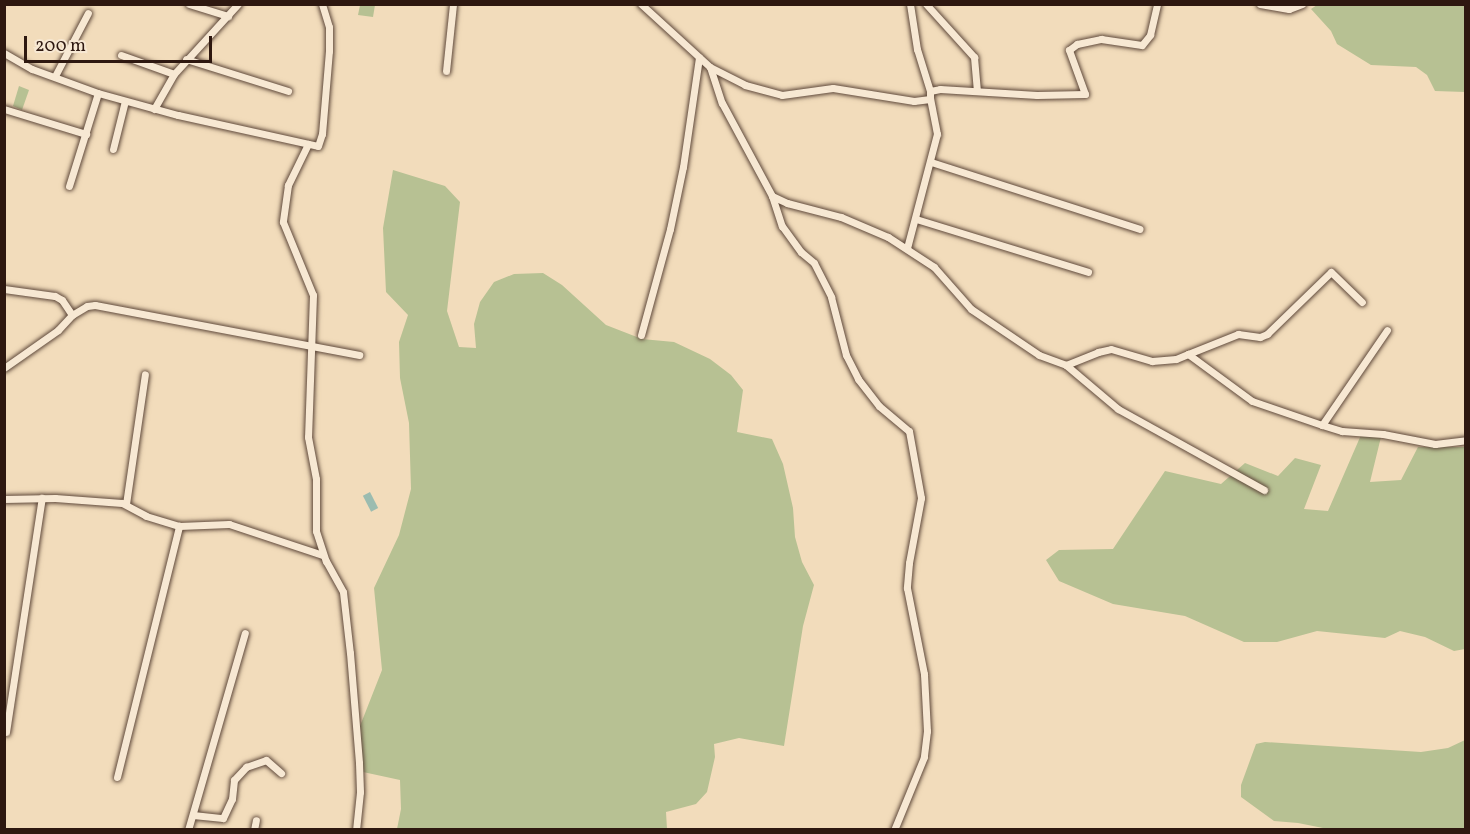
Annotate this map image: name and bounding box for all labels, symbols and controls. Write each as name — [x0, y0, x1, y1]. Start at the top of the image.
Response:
scale bar — [27, 24, 214, 62]
text: 200 m — [35, 34, 86, 59]

